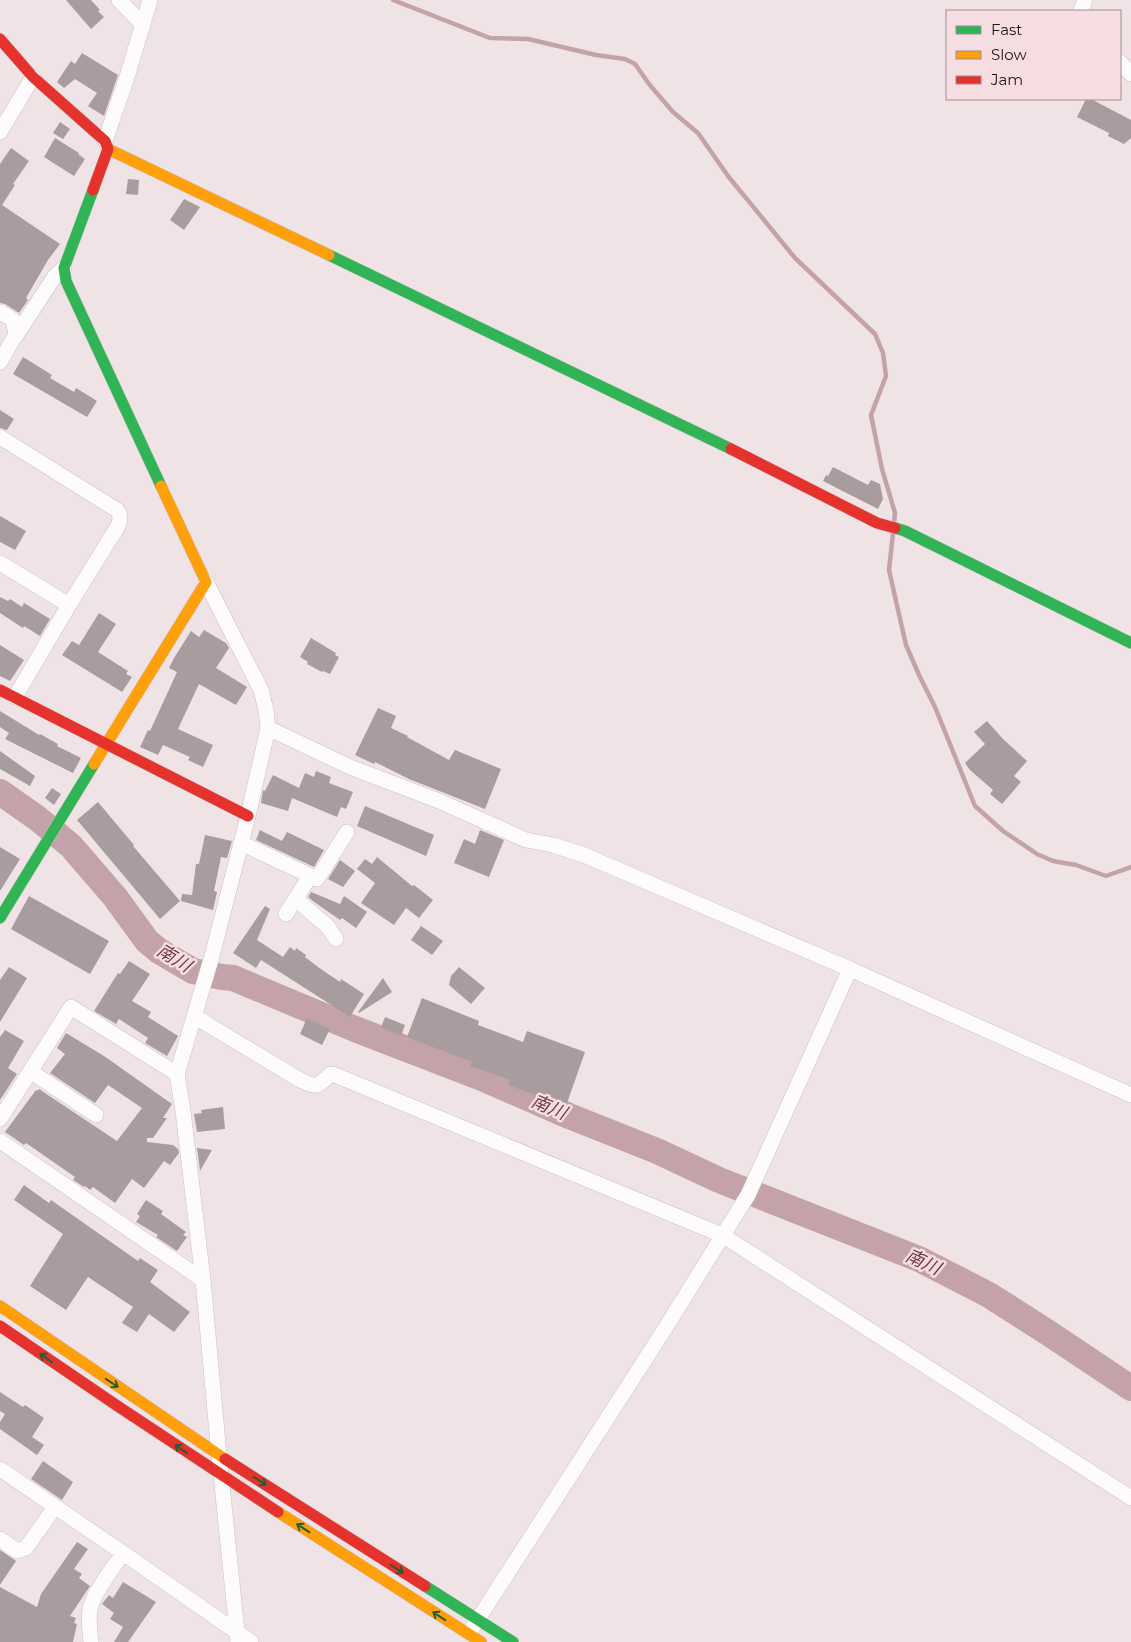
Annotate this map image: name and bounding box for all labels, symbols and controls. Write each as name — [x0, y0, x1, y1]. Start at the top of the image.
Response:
legend — [946, 10, 1121, 100]
text: Fast — [991, 20, 1022, 39]
text: Slow — [991, 45, 1027, 64]
text: Jam — [990, 70, 1023, 89]
water label: 南川 — [153, 939, 197, 978]
water label: 南川 — [528, 1090, 572, 1125]
water label: 南川 — [902, 1244, 946, 1280]
one-way arrow — [40, 1353, 54, 1363]
one-way arrow — [105, 1378, 119, 1389]
one-way arrow — [174, 1444, 188, 1454]
one-way arrow — [253, 1477, 267, 1487]
one-way arrow — [296, 1523, 310, 1533]
one-way arrow — [390, 1564, 404, 1574]
one-way arrow — [433, 1610, 447, 1620]

